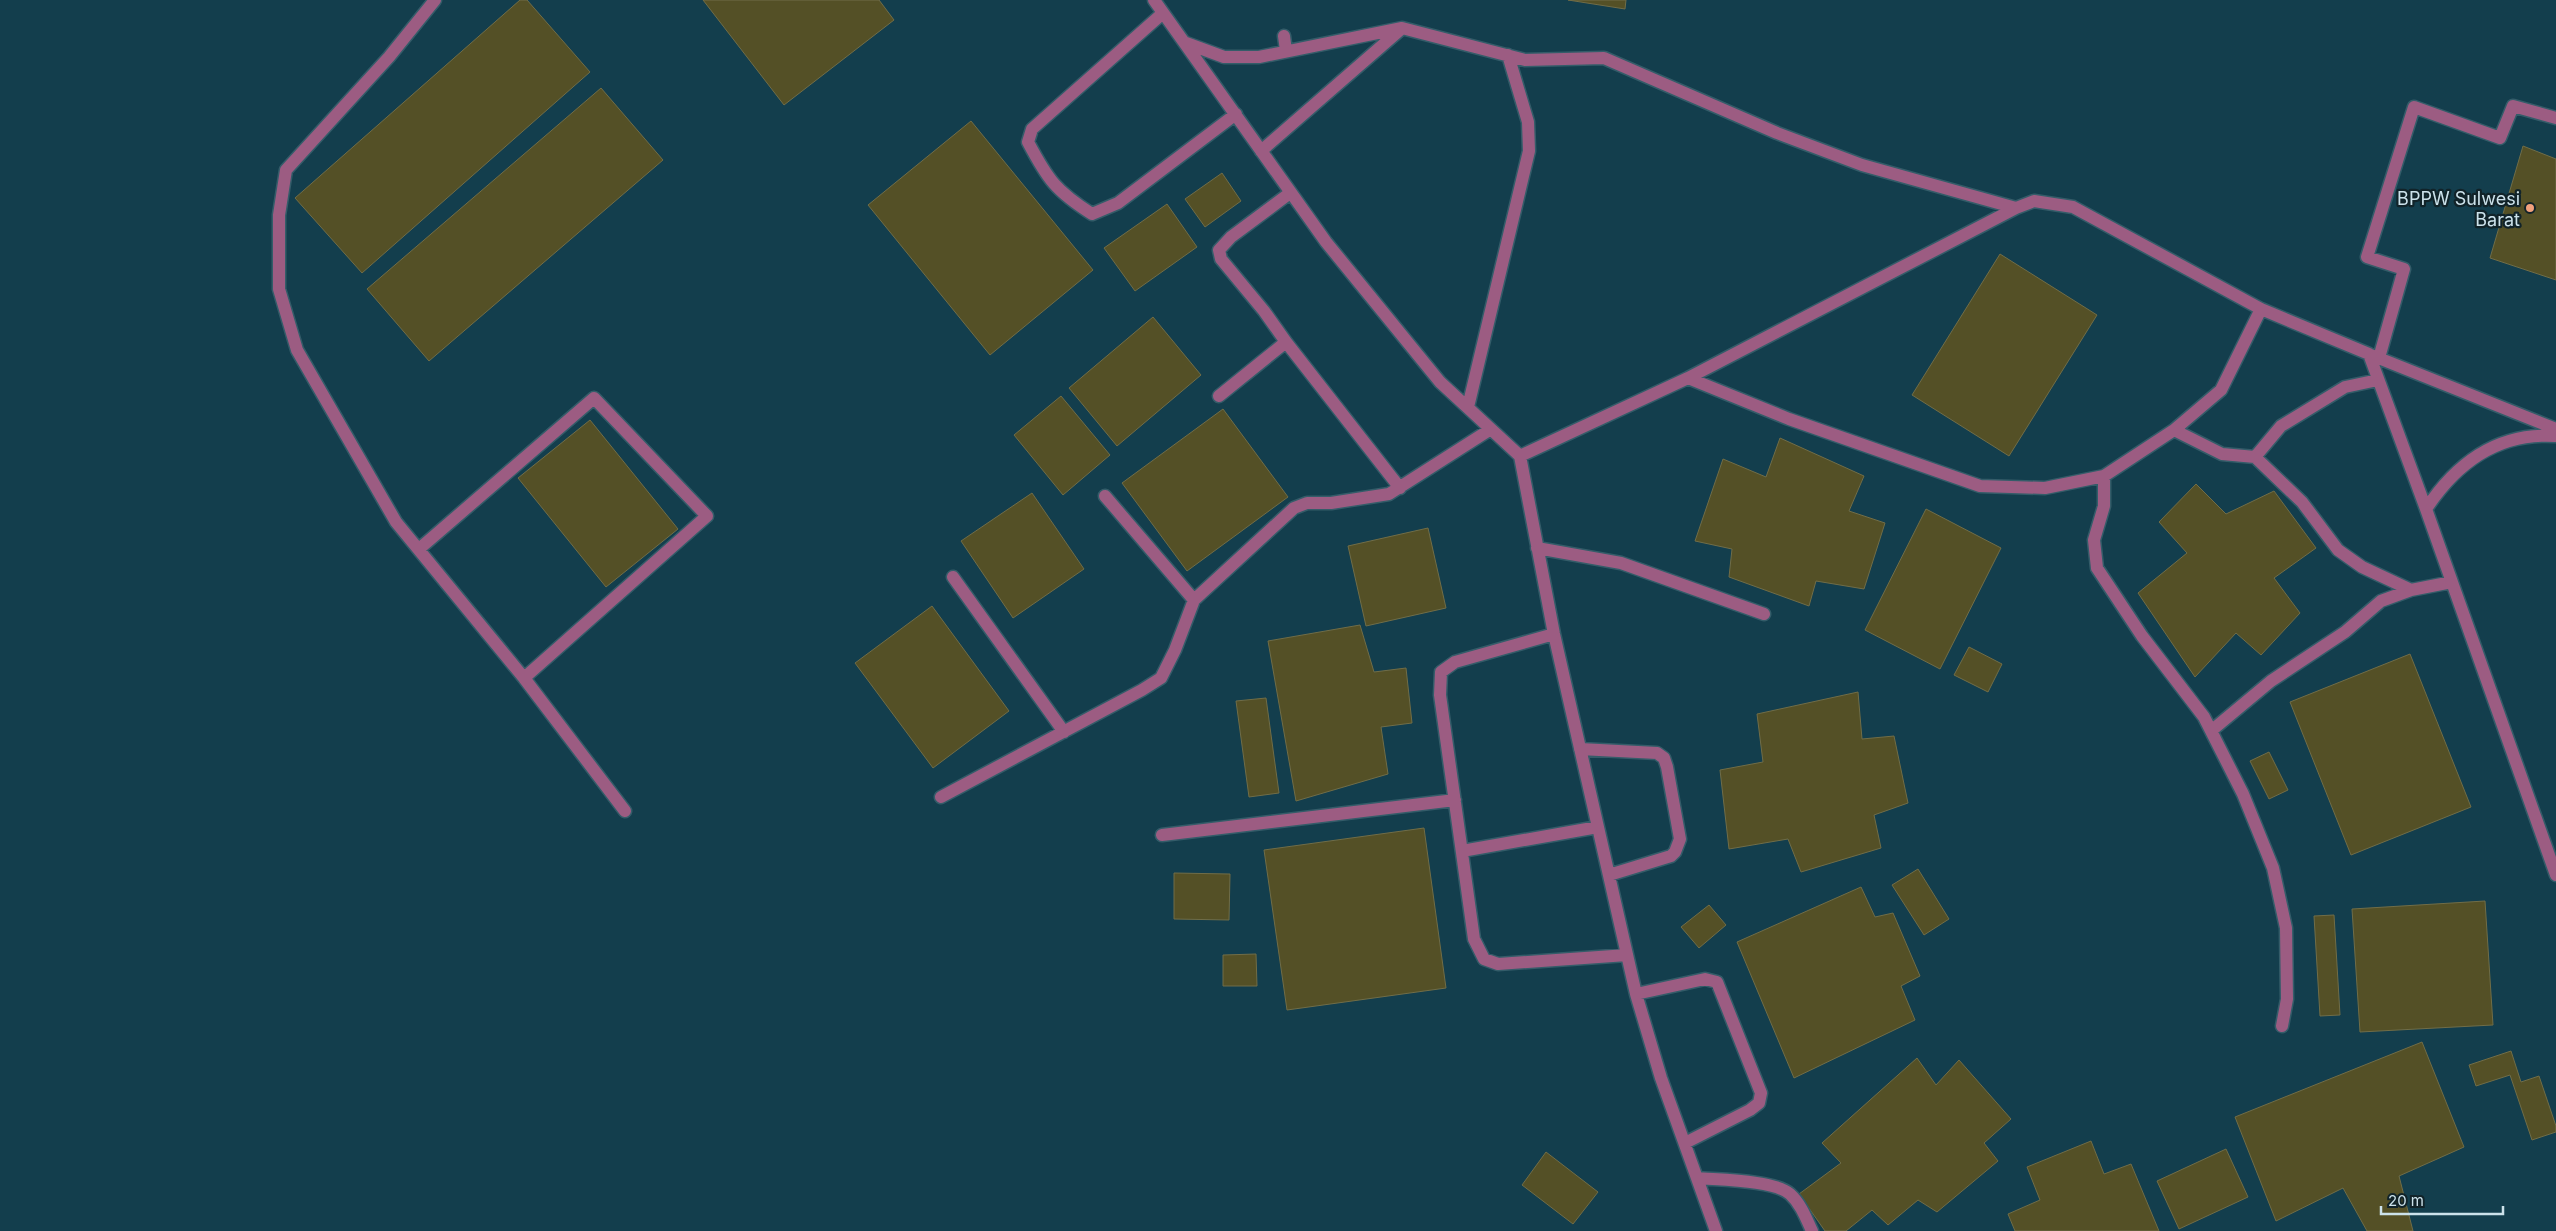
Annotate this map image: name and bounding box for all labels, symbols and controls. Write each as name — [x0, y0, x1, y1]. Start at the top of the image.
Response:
place label: BPPW Sulwesi Barat — [2397, 188, 2520, 230]
marker: BPPW Sulwesi Barat — [2524, 202, 2536, 214]
scale bar — [2381, 1184, 2504, 1216]
text: 20 m — [2388, 1191, 2424, 1210]

